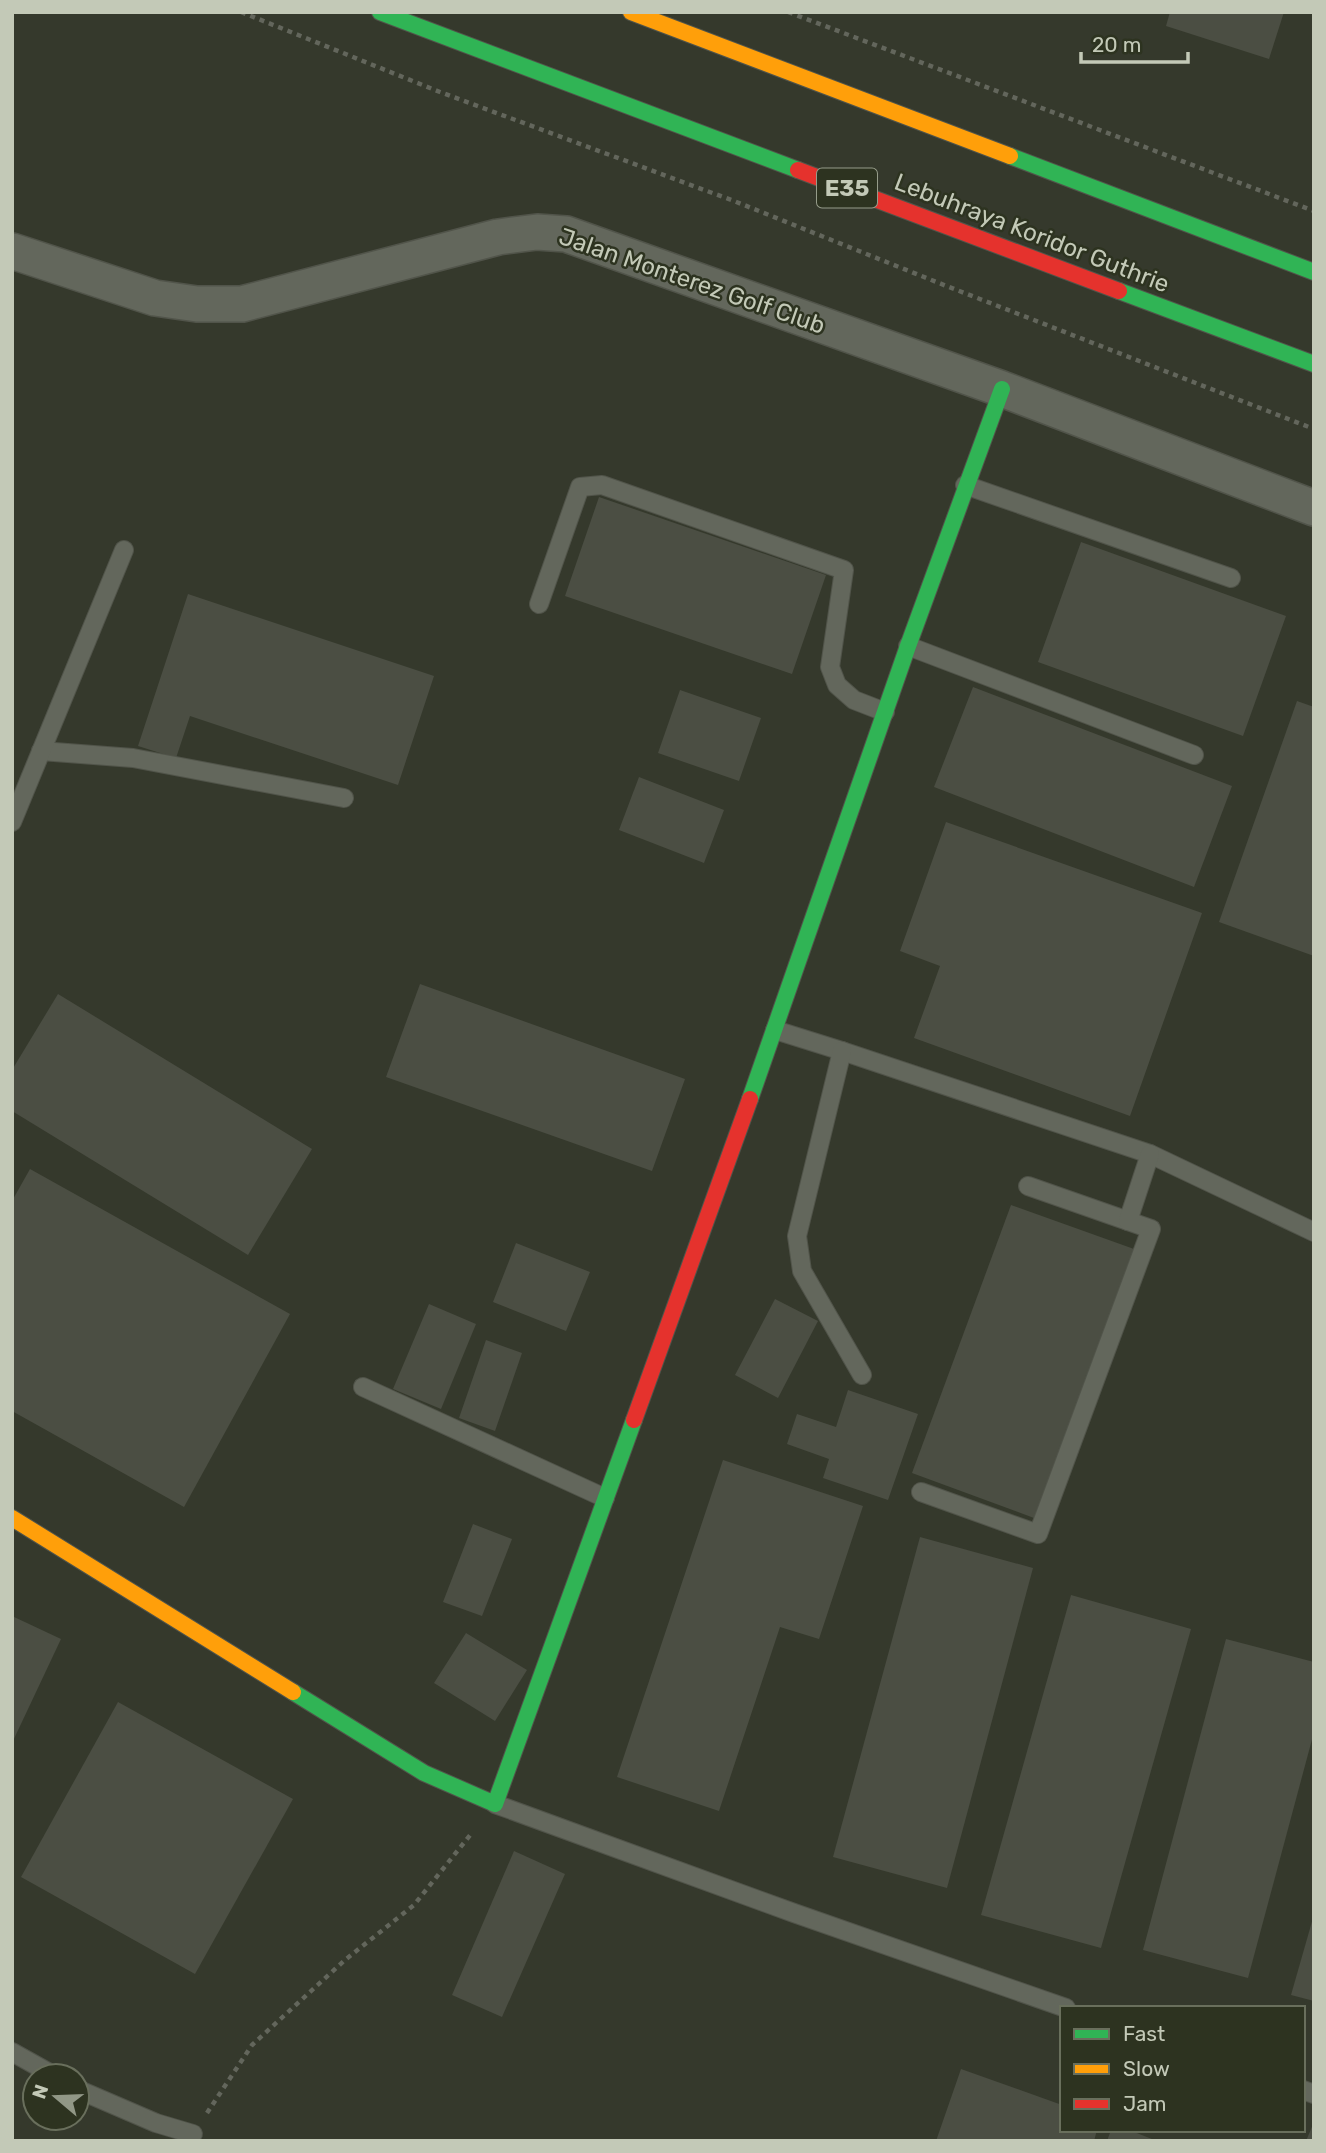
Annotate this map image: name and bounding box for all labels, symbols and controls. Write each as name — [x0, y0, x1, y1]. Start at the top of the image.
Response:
scale bar — [1081, 21, 1188, 65]
text: 20 m — [1092, 32, 1141, 57]
road number: E35 — [817, 168, 877, 208]
street label: Lebuhraya Koridor Guthrie — [891, 168, 1173, 298]
street label: Jalan Monterez Golf Club — [555, 222, 829, 340]
legend — [1060, 2006, 1305, 2132]
text: Fast — [1123, 2021, 1165, 2046]
text: Slow — [1123, 2056, 1170, 2081]
north arrow — [21, 2062, 91, 2132]
text: N — [27, 2081, 53, 2102]
text: Jam — [1123, 2091, 1167, 2116]

